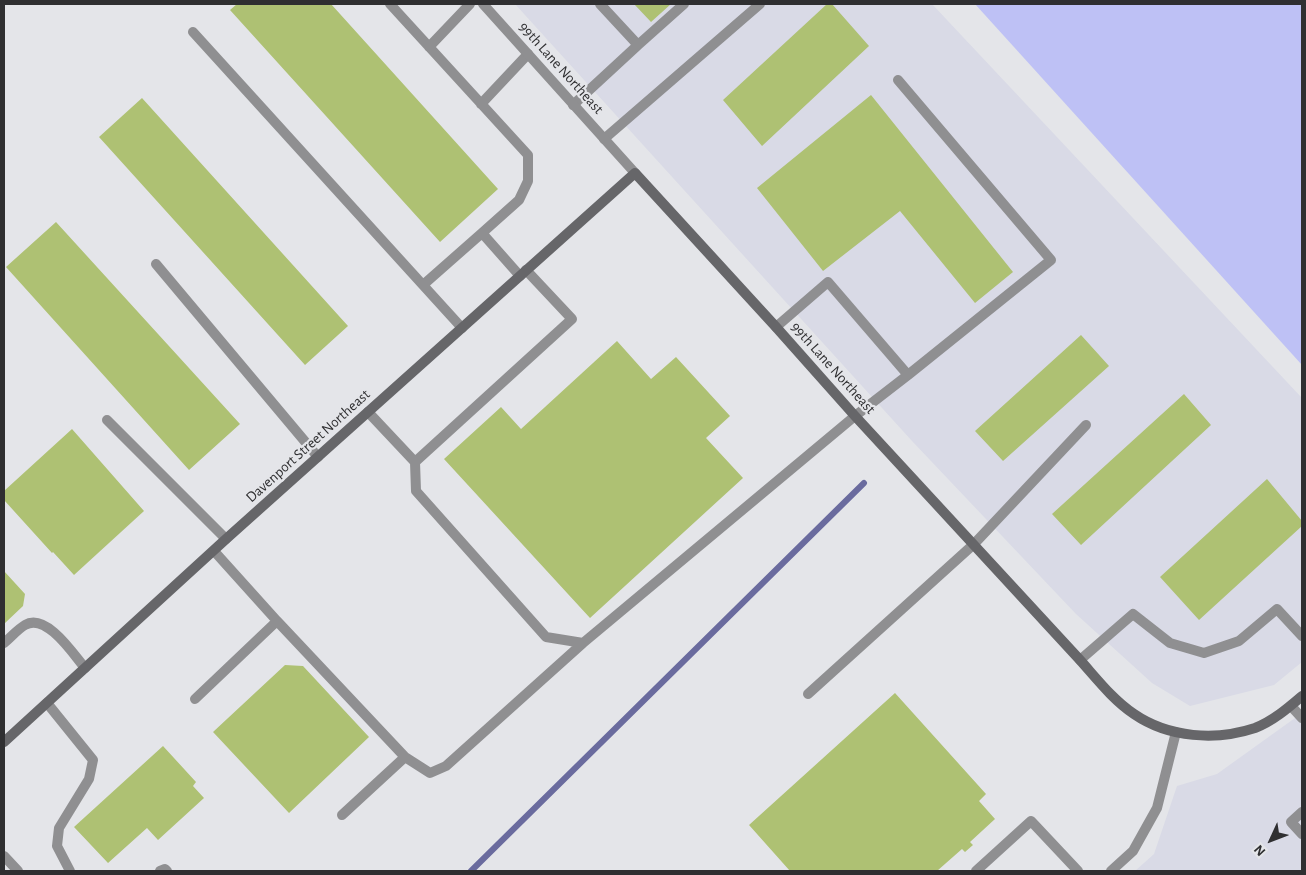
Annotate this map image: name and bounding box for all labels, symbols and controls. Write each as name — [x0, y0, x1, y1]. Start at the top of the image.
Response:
street label: 99th Lane Northeast — [515, 18, 607, 118]
street label: 99th Lane Northeast — [787, 318, 879, 418]
street label: Davenport Street Northeast — [242, 386, 374, 506]
north arrow — [1246, 815, 1296, 865]
text: N — [1252, 842, 1268, 859]

